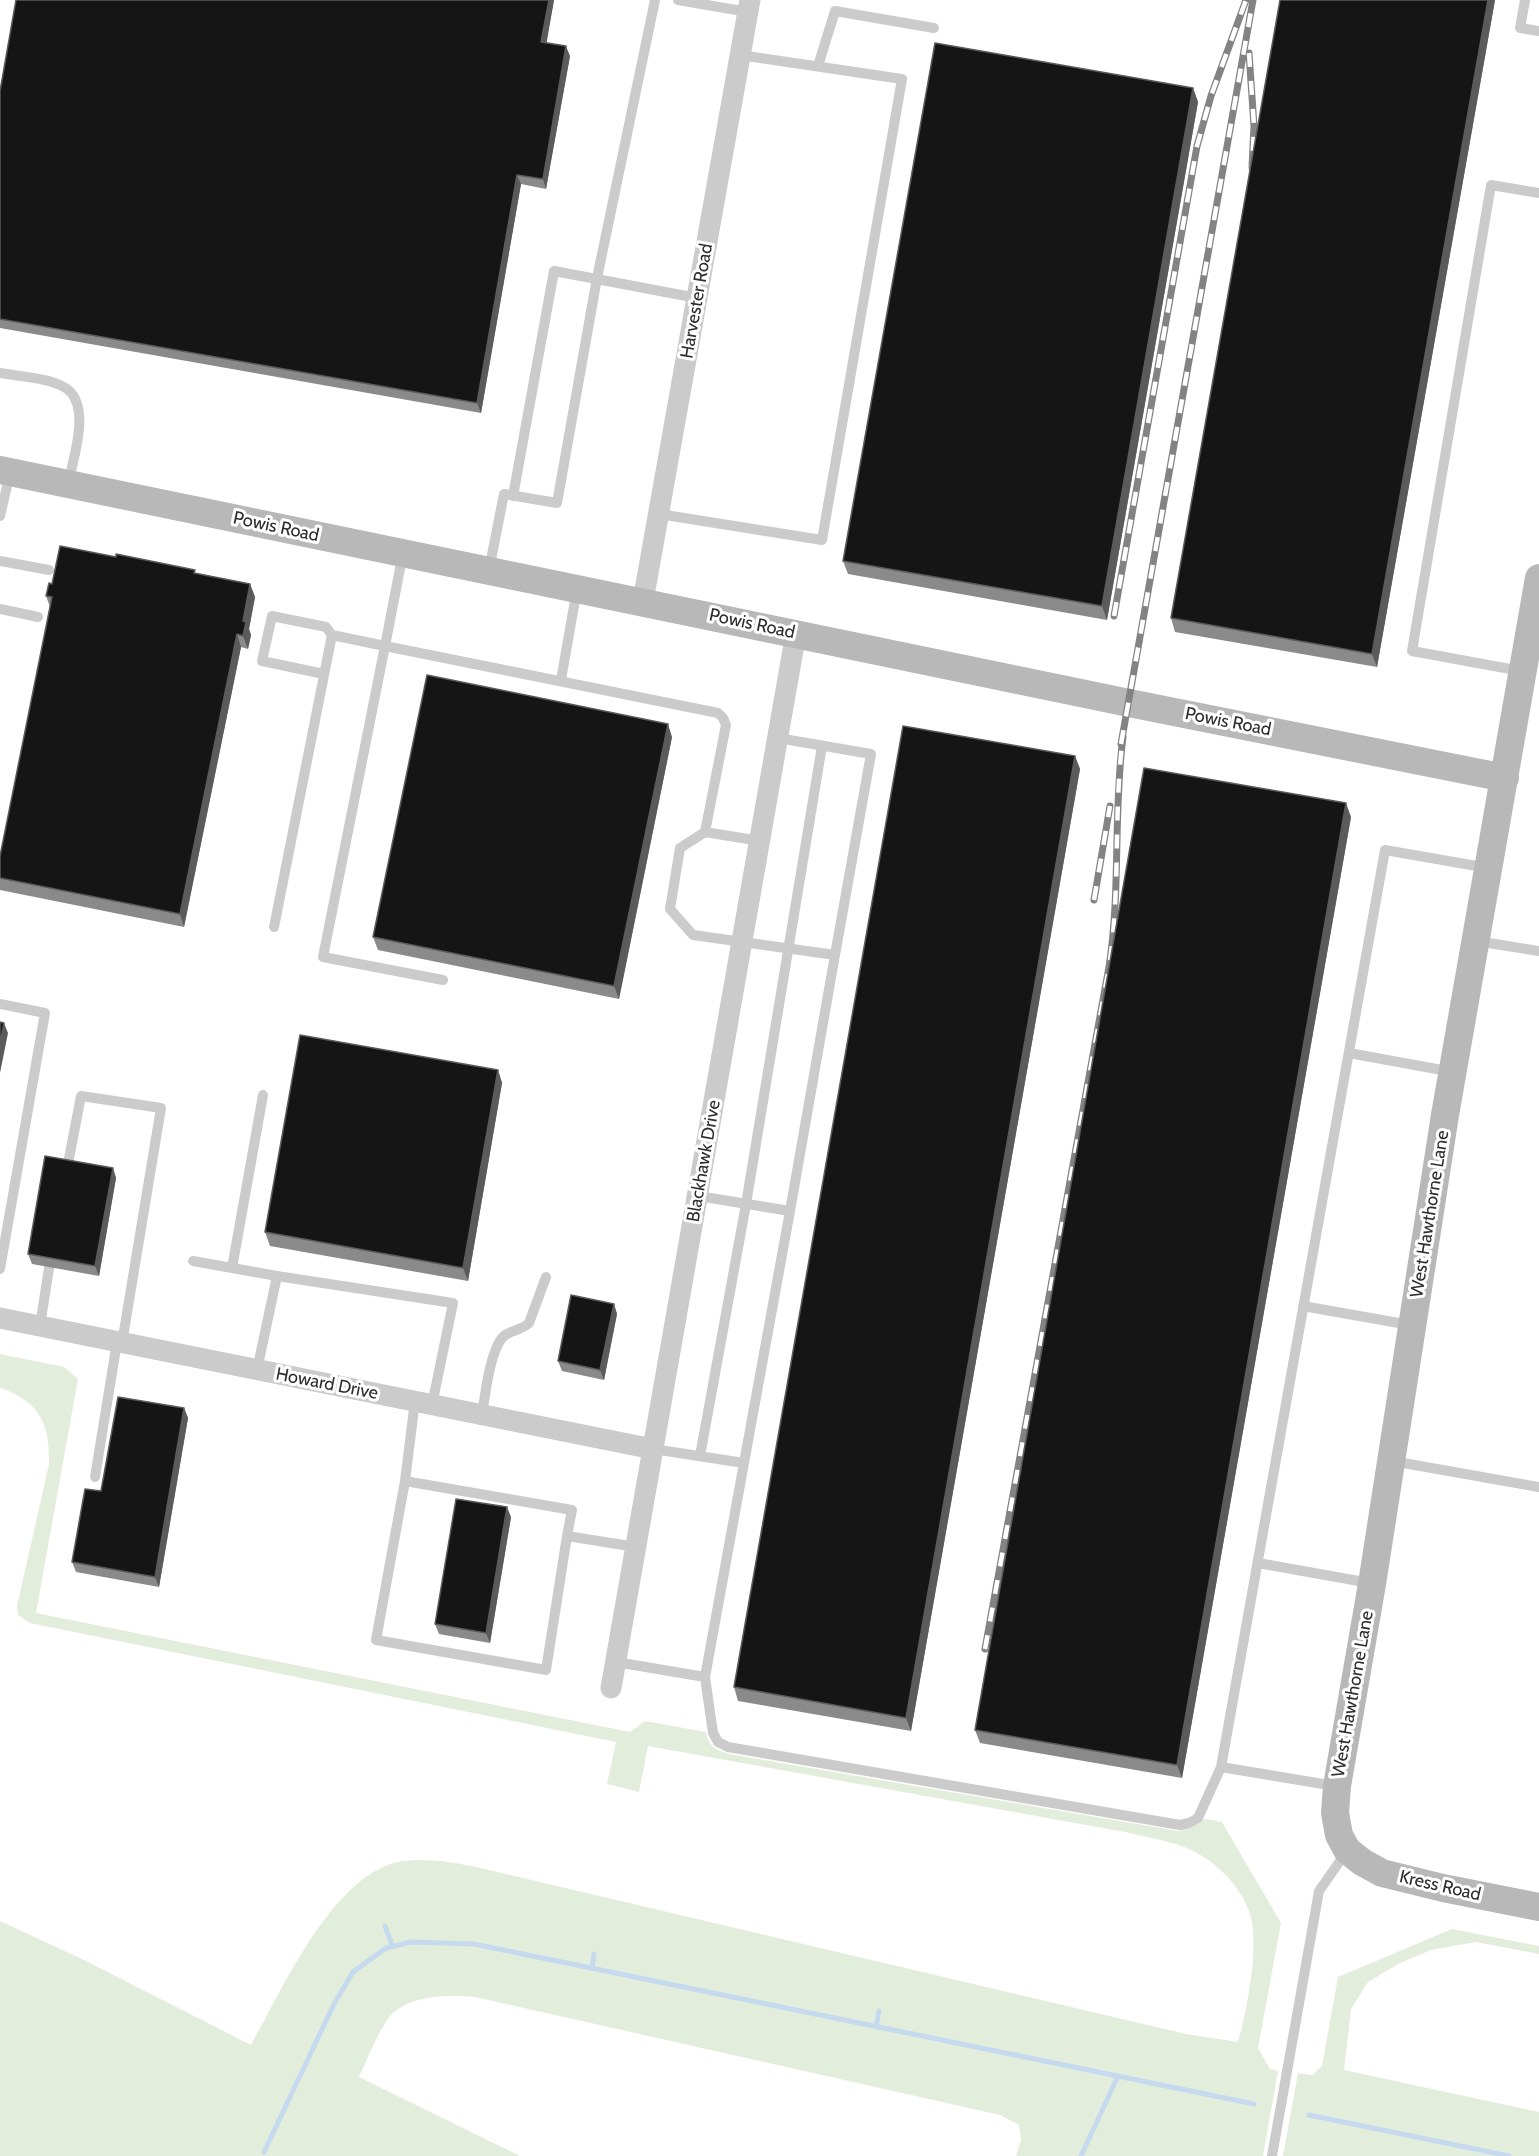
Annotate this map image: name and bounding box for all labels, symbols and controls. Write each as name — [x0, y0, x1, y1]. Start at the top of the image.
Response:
street label: Harvester Road — [676, 242, 718, 360]
street label: Powis Road — [231, 507, 321, 547]
street label: Powis Road — [707, 604, 797, 644]
street label: Powis Road — [1183, 703, 1273, 741]
street label: Blackhawk Drive — [683, 1098, 725, 1224]
street label: West Hawthorne Lane — [1406, 1129, 1454, 1299]
street label: Howard Drive — [274, 1364, 380, 1404]
street label: West Hawthorne Lane — [1328, 1609, 1378, 1779]
street label: Kress Road — [1397, 1866, 1483, 1906]

